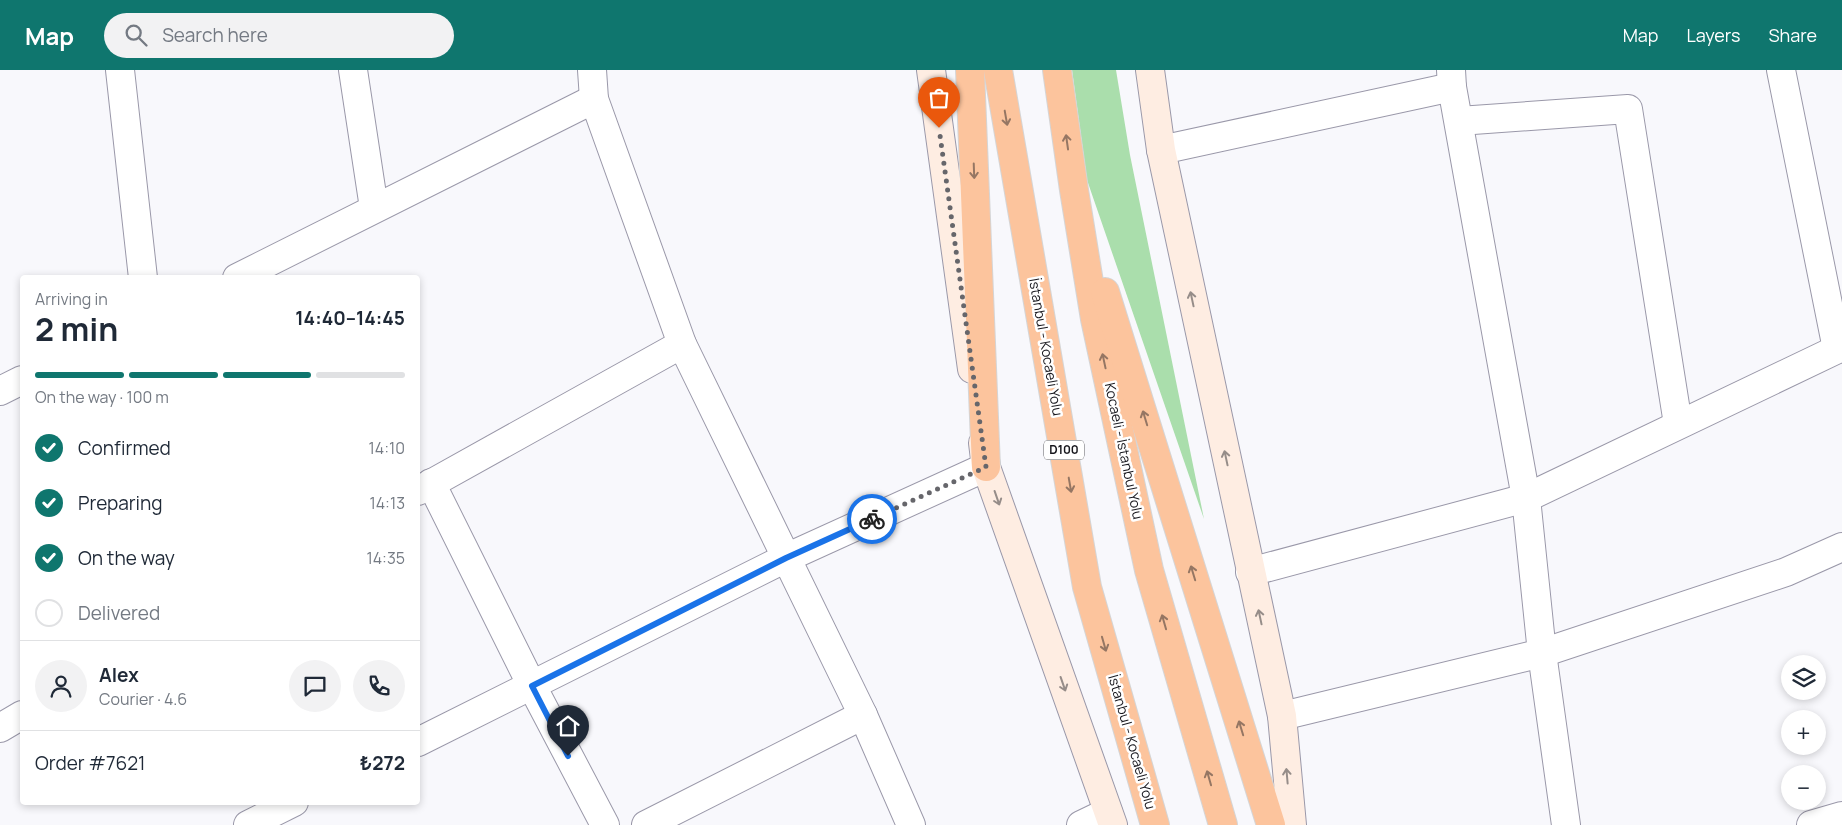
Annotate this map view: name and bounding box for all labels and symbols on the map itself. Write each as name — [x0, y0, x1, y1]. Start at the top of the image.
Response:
pin — [918, 77, 960, 128]
one-way arrow — [1002, 110, 1012, 126]
one-way arrow — [1062, 134, 1072, 150]
one-way arrow — [970, 163, 979, 179]
street label: İstanbul - Kocaeli Yolu — [1025, 277, 1068, 417]
one-way arrow — [1187, 291, 1197, 307]
one-way arrow — [1099, 354, 1108, 370]
street label: Kocaeli - İstanbul Yolu — [1101, 381, 1148, 521]
one-way arrow — [1139, 410, 1149, 426]
road number: D100 — [1044, 440, 1084, 460]
one-way arrow — [1221, 450, 1230, 466]
one-way arrow — [1065, 477, 1075, 493]
one-way arrow — [993, 490, 1002, 505]
courier — [847, 494, 897, 544]
one-way arrow — [1187, 565, 1197, 581]
one-way arrow — [1255, 609, 1264, 625]
one-way arrow — [1159, 614, 1169, 630]
one-way arrow — [1099, 635, 1109, 651]
street label: İstanbul - Kocaeli Yolu — [1104, 672, 1161, 811]
one-way arrow — [1059, 676, 1068, 691]
pin — [547, 705, 589, 756]
one-way arrow — [1236, 721, 1245, 737]
one-way arrow — [1282, 769, 1292, 785]
one-way arrow — [1204, 771, 1213, 787]

